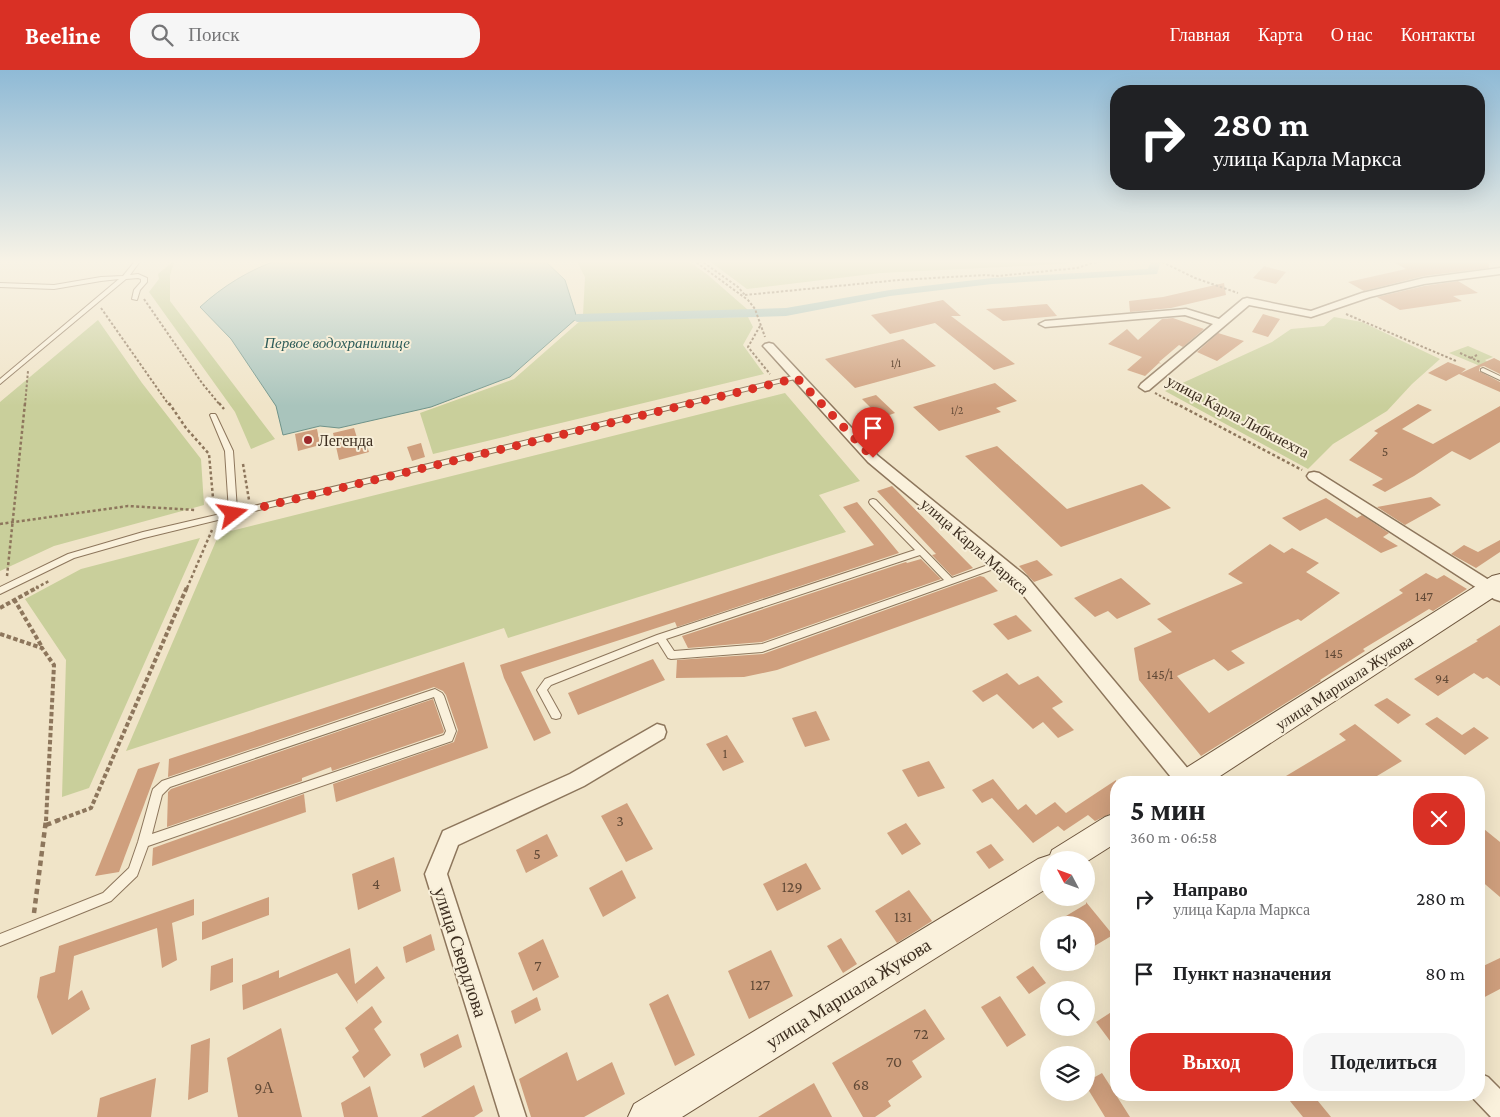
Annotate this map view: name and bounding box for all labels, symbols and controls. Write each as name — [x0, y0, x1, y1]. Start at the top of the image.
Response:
search box — [130, 13, 480, 58]
icon: search — [148, 21, 176, 49]
text: Beeline — [25, 22, 100, 49]
text: Поиск — [188, 24, 239, 45]
text: Главная — [1170, 25, 1230, 45]
text: Карта — [1258, 25, 1303, 45]
text: О нас — [1331, 25, 1373, 45]
text: Контакты — [1401, 25, 1475, 45]
icon: right — [1130, 105, 1195, 170]
text: 280 m — [1213, 105, 1309, 144]
text: улица Карла Маркса — [1213, 146, 1401, 171]
water label: Первое водохранилище — [263, 335, 410, 351]
house number: 1/1 — [891, 357, 902, 369]
street label: улица Карла Либкнехта — [1163, 372, 1312, 462]
house number: 1/2 — [951, 404, 963, 416]
pin — [852, 407, 894, 458]
icon: arrive — [859, 414, 887, 442]
place label: Легенда — [318, 432, 373, 450]
marker: Легенда — [302, 434, 314, 446]
house number: 5 — [1382, 443, 1388, 459]
position arrow — [206, 487, 258, 539]
street label: улица Карла Маркса — [917, 495, 1032, 599]
house number: 147 — [1415, 588, 1433, 604]
street label: улица Маршала Жукова — [1272, 632, 1417, 734]
house number: 145 — [1325, 645, 1343, 661]
house number: 145/1 — [1146, 666, 1174, 682]
house number: 94 — [1435, 670, 1449, 686]
house number: 1 — [723, 745, 728, 761]
text: 5 мин — [1130, 793, 1205, 826]
button: close — [1413, 793, 1465, 845]
house number: 3 — [616, 812, 624, 829]
text: 360 m · 06:58 — [1130, 829, 1217, 846]
house number: 5 — [533, 845, 541, 862]
north arrow — [1040, 851, 1095, 906]
map controls — [1040, 851, 1095, 1101]
house number: 4 — [372, 875, 380, 892]
house number: 129 — [781, 878, 803, 895]
text: Направо — [1173, 879, 1248, 900]
street label: улица Свердлова — [430, 884, 492, 1020]
icon: right — [1130, 885, 1158, 913]
text: 280 m — [1416, 888, 1465, 909]
text: улица Карла Маркса — [1173, 901, 1310, 918]
house number: 131 — [894, 908, 912, 925]
button: sound — [1040, 916, 1095, 971]
street label: улица Маршала Жукова — [762, 934, 935, 1053]
house number: 7 — [534, 957, 542, 974]
icon: arrive — [1130, 960, 1158, 988]
text: Пункт назначения — [1173, 963, 1331, 984]
text: 80 m — [1425, 963, 1465, 984]
house number: 127 — [750, 976, 771, 993]
button: search — [1040, 981, 1095, 1036]
house number: 72 — [914, 1025, 929, 1042]
button: Выход — [1130, 1033, 1293, 1091]
button: Поделиться — [1303, 1033, 1465, 1091]
button: layers — [1040, 1046, 1095, 1101]
house number: 70 — [886, 1053, 902, 1070]
house number: 68 — [853, 1076, 869, 1093]
house number: 9А — [254, 1079, 274, 1096]

